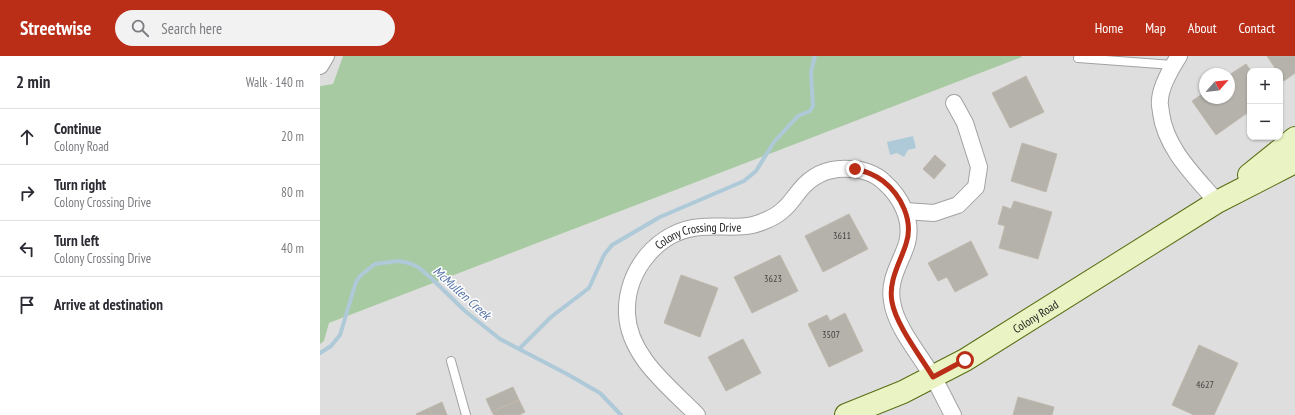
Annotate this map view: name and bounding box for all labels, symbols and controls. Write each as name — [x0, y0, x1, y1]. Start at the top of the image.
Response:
search box — [115, 10, 395, 46]
text: Streetwise — [20, 16, 91, 40]
icon: search — [129, 17, 151, 39]
text: Search here — [161, 19, 222, 38]
text: Home — [1095, 19, 1123, 37]
text: Map — [1145, 19, 1166, 37]
text: About — [1188, 19, 1217, 37]
text: Contact — [1239, 19, 1275, 37]
north arrow — [1199, 68, 1235, 104]
map controls — [1247, 68, 1283, 140]
button: + — [1247, 68, 1283, 104]
text: 2 min — [16, 71, 50, 93]
text: Walk · 140 m — [246, 74, 304, 91]
button: − — [1247, 104, 1283, 140]
text: Continue — [54, 119, 101, 138]
icon: ahead — [16, 126, 38, 148]
text: 20 m — [281, 128, 304, 145]
text: Colony Road — [54, 138, 109, 155]
route end — [846, 160, 864, 178]
text: Turn right — [54, 175, 106, 194]
icon: right — [16, 182, 38, 204]
text: 80 m — [281, 184, 304, 201]
text: Colony Crossing Drive — [54, 194, 151, 211]
street label: Colony Crossing Drive — [651, 219, 742, 252]
house number: 3611 — [833, 229, 851, 242]
text: Turn left — [54, 231, 99, 250]
icon: left — [16, 238, 38, 260]
text: 40 m — [281, 240, 304, 257]
text: Colony Crossing Drive — [54, 250, 151, 267]
water label: McMullen Creek — [430, 263, 496, 325]
house number: 3623 — [764, 272, 782, 285]
icon: arrive — [16, 294, 38, 316]
text: Arrive at destination — [54, 295, 163, 314]
street label: Colony Road — [1010, 296, 1061, 336]
house number: 3507 — [822, 328, 840, 341]
route start — [956, 351, 974, 369]
house number: 4627 — [1196, 378, 1214, 391]

